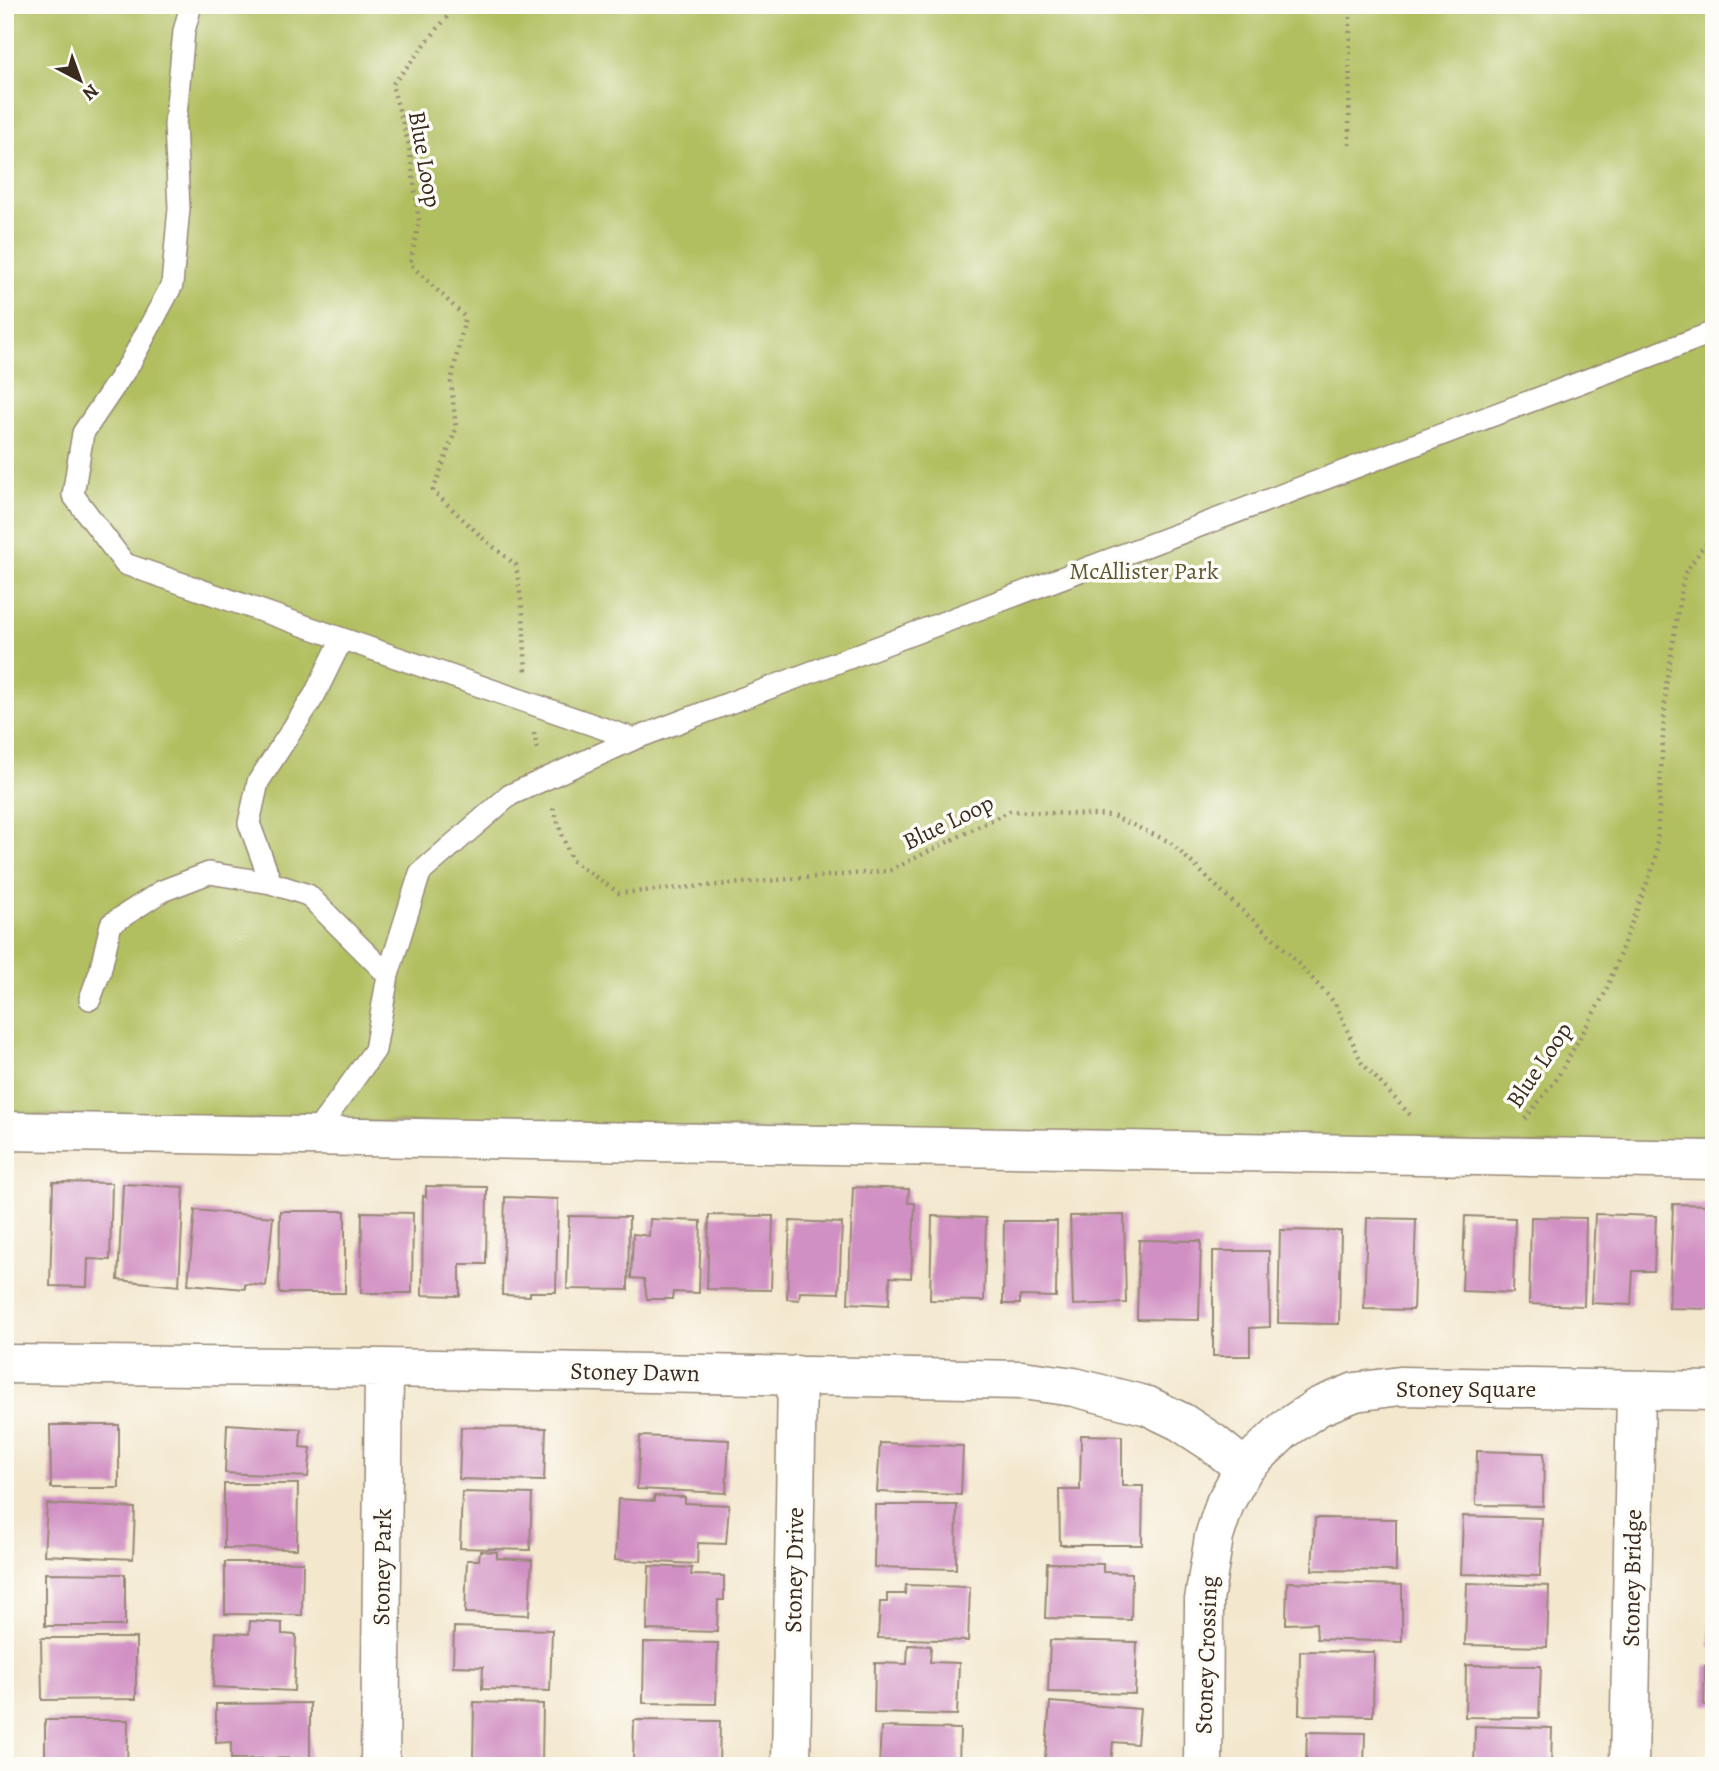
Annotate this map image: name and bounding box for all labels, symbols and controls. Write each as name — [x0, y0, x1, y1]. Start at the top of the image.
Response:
north arrow — [46, 46, 116, 116]
text: N — [77, 78, 104, 107]
street label: Blue Loop — [401, 108, 449, 210]
park label: McAllister Park — [1069, 555, 1219, 587]
street label: Blue Loop — [897, 786, 999, 858]
street label: Blue Loop — [1498, 1016, 1580, 1114]
street label: Stoney Dawn — [570, 1355, 700, 1389]
street label: Stoney Square — [1396, 1373, 1536, 1405]
street label: Stoney Drive — [777, 1507, 811, 1633]
street label: Stoney Park — [365, 1508, 399, 1626]
street label: Stoney Bridge — [1615, 1509, 1649, 1647]
street label: Stoney Crossing — [1187, 1575, 1225, 1735]

